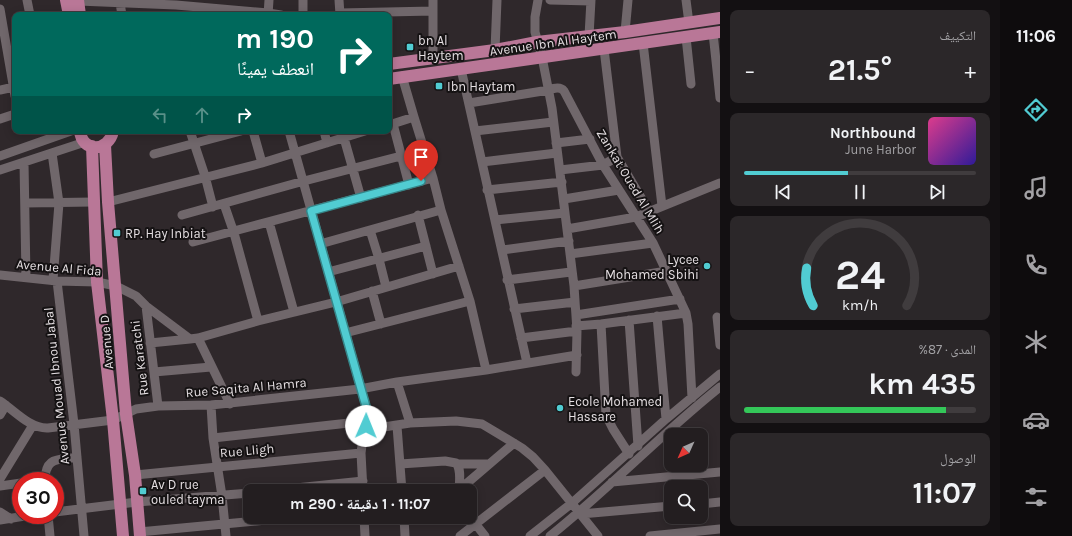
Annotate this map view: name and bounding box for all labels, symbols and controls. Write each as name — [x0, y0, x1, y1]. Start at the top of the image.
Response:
text: 190 m — [236, 22, 314, 55]
text: 11:06 — [1016, 25, 1056, 47]
street label: Avenue Ibn Al Haytem — [489, 26, 617, 59]
icon: right — [328, 28, 380, 80]
text: التكييف — [940, 28, 976, 43]
place label: bn Al Haytem — [418, 33, 464, 63]
marker: bn Al Haytem — [405, 42, 415, 52]
text: 21.5° — [828, 52, 892, 88]
text: انعطف يمينًا — [237, 58, 314, 80]
text: − — [744, 58, 756, 84]
text: + — [964, 58, 976, 84]
place label: Ibn Haytam — [447, 79, 515, 94]
marker: Ibn Haytam — [434, 81, 444, 91]
icon: directions — [1022, 96, 1050, 124]
icon: left — [149, 104, 171, 126]
icon: ahead — [191, 104, 213, 126]
icon: right — [233, 104, 255, 126]
text: Northbound — [830, 124, 916, 142]
street label: Zankat Oued Al Mlih — [593, 126, 668, 236]
pin — [404, 140, 438, 181]
text: June Harbor — [845, 142, 916, 157]
icon: arrive — [410, 146, 432, 168]
icon: music — [1022, 174, 1050, 202]
icon: previous — [772, 181, 794, 203]
icon: pause — [849, 181, 871, 203]
icon: next — [926, 181, 948, 203]
place label: RP. Hay Inbiat — [125, 226, 206, 241]
marker: RP. Hay Inbiat — [112, 228, 122, 238]
text: 24 — [835, 251, 885, 299]
icon: phone — [1022, 251, 1050, 279]
place label: Lycee Mohamed Sbihi — [605, 252, 699, 282]
street label: Avenue Al Fida — [16, 256, 102, 279]
marker: Lycee Mohamed Sbihi — [702, 261, 712, 271]
text: km/h — [842, 297, 878, 314]
street label: Avenue Mouad Ibnou Jabal — [41, 307, 72, 465]
street label: Avenue D — [97, 314, 116, 370]
street label: Rue Karatchi — [127, 319, 152, 396]
icon: climate — [1022, 328, 1050, 356]
text: المدى · 87% — [919, 342, 976, 357]
text: 435 km — [868, 366, 976, 402]
street label: Rue Saqita Al Hamra — [185, 375, 307, 401]
place label: Ecole Mohamed Hassare — [568, 394, 662, 424]
marker: Ecole Mohamed Hassare — [555, 403, 565, 413]
position arrow — [345, 405, 387, 447]
icon: car — [1022, 406, 1050, 434]
north arrow — [664, 428, 708, 472]
map controls — [664, 428, 708, 524]
street label: Rue Lligh — [219, 441, 275, 460]
text: الوصول — [940, 451, 976, 466]
speed limit sign: 30 — [12, 472, 64, 524]
text: 11:07 — [913, 475, 976, 511]
place label: Av D rue ouled tayma — [151, 477, 225, 507]
button: search — [664, 480, 708, 524]
icon: filters — [1022, 483, 1050, 511]
marker: Av D rue ouled tayma — [138, 486, 148, 496]
text: 11:07 · 1 دقيقة · 290 m — [290, 495, 430, 513]

